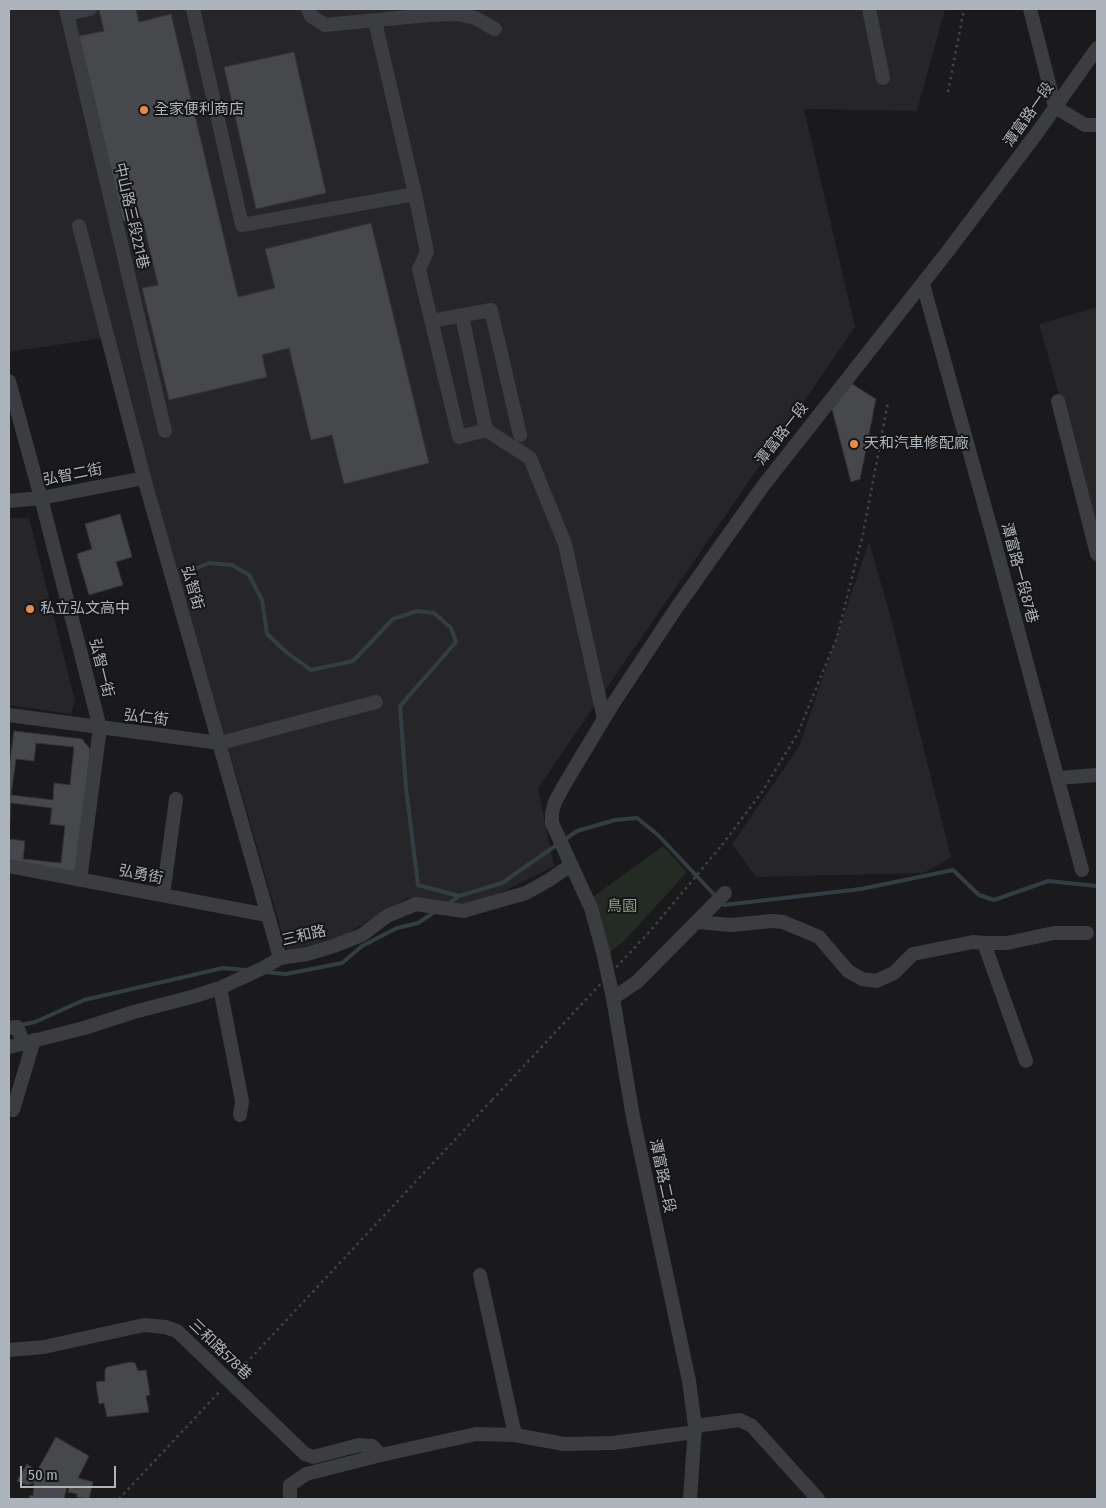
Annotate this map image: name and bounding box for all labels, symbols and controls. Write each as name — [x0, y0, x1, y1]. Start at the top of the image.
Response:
street label: 潭富路一段 — [1000, 79, 1058, 151]
place label: 全家便利商店 — [154, 101, 244, 119]
marker: 全家便利商店 — [138, 104, 150, 116]
street label: 中山路三段221巷 — [110, 161, 152, 271]
street label: 潭富路一段 — [752, 399, 812, 469]
place label: 天和汽車修配廠 — [864, 435, 969, 453]
marker: 天和汽車修配廠 — [848, 438, 860, 450]
street label: 弘智二街 — [42, 460, 104, 490]
street label: 潭富路一段87巷 — [997, 521, 1041, 625]
street label: 弘智街 — [177, 564, 207, 612]
place label: 私立弘文高中 — [40, 600, 130, 618]
marker: 私立弘文高中 — [24, 603, 36, 615]
street label: 弘智一街 — [85, 637, 117, 699]
street label: 弘仁街 — [123, 706, 169, 730]
street label: 弘勇街 — [117, 862, 165, 888]
park label: 鳥園 — [607, 898, 637, 916]
street label: 三和路 — [280, 922, 328, 950]
street label: 潭富路二段 — [645, 1137, 679, 1215]
street label: 三和路578巷 — [185, 1316, 255, 1384]
scale bar — [22, 1456, 119, 1488]
text: 50 m — [28, 1466, 58, 1484]

